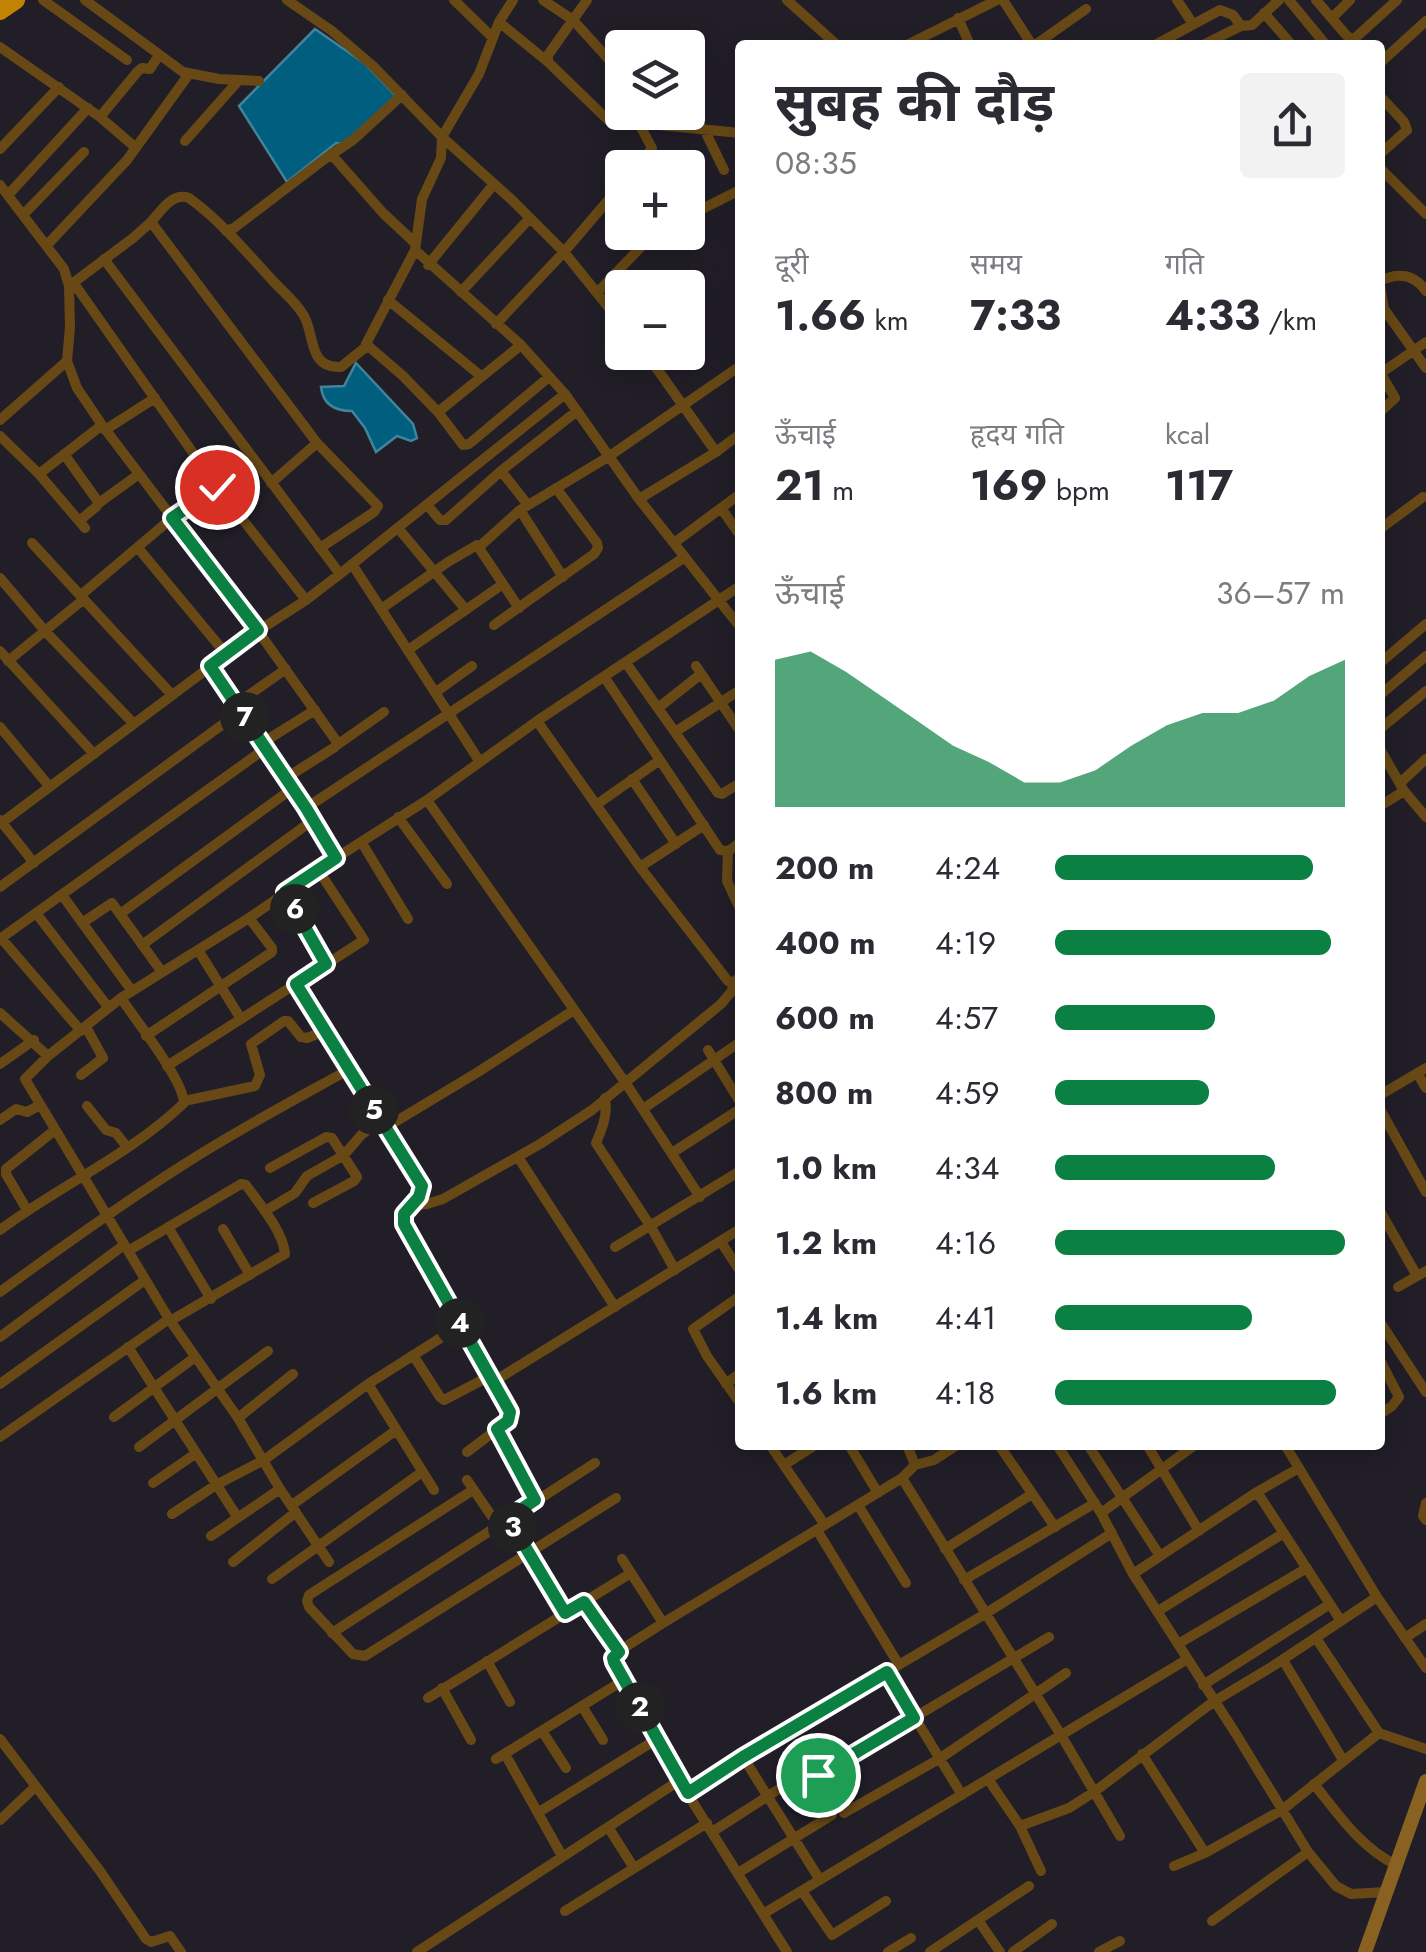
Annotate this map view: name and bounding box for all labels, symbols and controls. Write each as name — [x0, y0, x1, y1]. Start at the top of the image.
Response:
map controls — [605, 30, 705, 370]
button: layers — [605, 30, 705, 130]
text: सुबह की दौड़ — [775, 62, 1054, 142]
button: share — [1240, 73, 1345, 178]
text: 08:35 — [775, 140, 857, 186]
button: + — [605, 150, 705, 250]
text: दूरी — [775, 244, 809, 285]
text: समय — [970, 244, 1022, 285]
text: गति — [1165, 244, 1204, 285]
button: − — [605, 270, 705, 370]
text: 1.66 — [775, 285, 866, 346]
text: 7:33 — [970, 285, 1061, 346]
text: 4:33 — [1165, 285, 1260, 346]
text: km — [866, 300, 909, 341]
text: /km — [1260, 300, 1317, 341]
text: ऊँचाई — [775, 414, 836, 455]
text: हृदय गति — [970, 414, 1064, 455]
text: kcal — [1165, 414, 1210, 455]
pin — [175, 445, 260, 530]
text: 21 — [775, 455, 824, 516]
text: 169 — [970, 455, 1048, 516]
text: 117 — [1165, 455, 1233, 516]
icon: check — [190, 460, 245, 515]
text: m — [824, 470, 854, 511]
text: bpm — [1048, 470, 1110, 511]
text: ऊँचाई — [775, 570, 844, 616]
text: 36–57 m — [1216, 570, 1345, 616]
pin: 7 — [220, 692, 270, 742]
text: 7 — [237, 696, 253, 737]
text: 200 m — [775, 845, 874, 891]
text: 4:24 — [935, 845, 1000, 891]
pin: 6 — [270, 884, 320, 934]
text: 6 — [286, 888, 304, 929]
text: 400 m — [775, 920, 876, 966]
text: 4:19 — [935, 920, 996, 966]
text: 600 m — [775, 995, 875, 1041]
text: 4:57 — [935, 995, 998, 1041]
text: 800 m — [775, 1070, 873, 1116]
text: 4:59 — [935, 1070, 1000, 1116]
pin: 5 — [349, 1085, 399, 1135]
text: 5 — [365, 1089, 383, 1130]
text: 1.0 km — [775, 1145, 877, 1191]
text: 4:34 — [935, 1145, 999, 1191]
text: 1.2 km — [775, 1220, 877, 1266]
text: 4:16 — [935, 1220, 996, 1266]
text: 1.4 km — [775, 1295, 878, 1341]
text: 4:41 — [935, 1295, 996, 1341]
pin: 4 — [435, 1298, 485, 1348]
text: 4 — [450, 1302, 470, 1343]
text: 1.6 km — [775, 1370, 877, 1416]
text: 4:18 — [935, 1370, 995, 1416]
pin: 3 — [488, 1502, 538, 1552]
text: 3 — [504, 1506, 522, 1547]
pin: 2 — [615, 1682, 665, 1732]
text: 2 — [631, 1686, 649, 1727]
pin — [776, 1733, 861, 1818]
icon: arrive — [791, 1748, 846, 1803]

